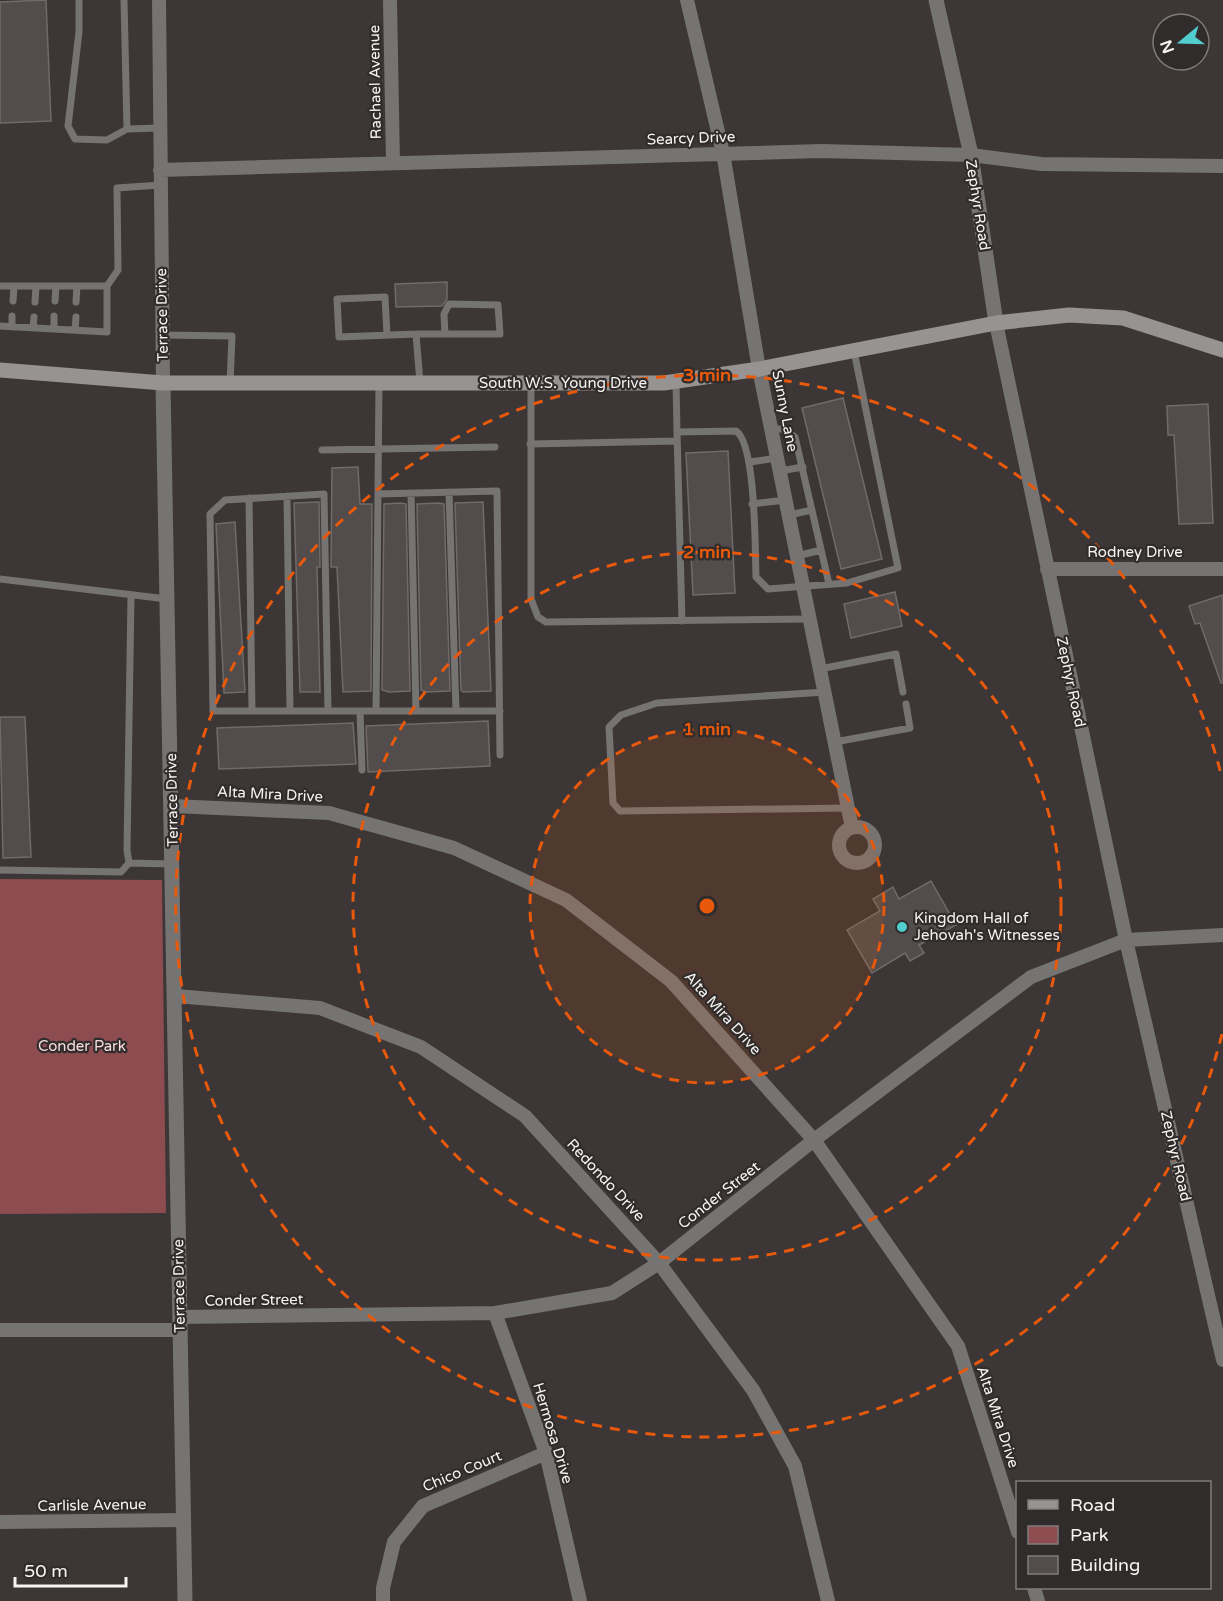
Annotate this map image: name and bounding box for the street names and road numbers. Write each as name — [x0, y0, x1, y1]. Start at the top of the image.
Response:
street label: Rachael Avenue — [365, 25, 385, 139]
street label: Searcy Drive — [646, 127, 736, 149]
street label: Zephyr Road — [962, 158, 994, 252]
street label: Terrace Drive — [152, 268, 172, 362]
street label: Sunny Lane — [768, 369, 802, 453]
street label: South W.S. Young Drive — [479, 374, 647, 392]
street label: Rodney Drive — [1087, 543, 1183, 561]
street label: Zephyr Road — [1053, 635, 1089, 729]
street label: Terrace Drive — [162, 753, 182, 847]
street label: Alta Mira Drive — [217, 782, 323, 806]
street label: Alta Mira Drive — [681, 968, 765, 1058]
street label: Zephyr Road — [1157, 1109, 1195, 1203]
street label: Redondo Drive — [563, 1135, 649, 1225]
street label: Conder Street — [674, 1157, 764, 1233]
street label: Terrace Drive — [169, 1239, 189, 1333]
street label: Conder Street — [204, 1290, 304, 1310]
street label: Alta Mira Drive — [973, 1364, 1023, 1470]
street label: Hermosa Drive — [529, 1380, 577, 1486]
street label: Chico Court — [420, 1446, 504, 1496]
street label: Carlisle Avenue — [37, 1495, 147, 1515]

